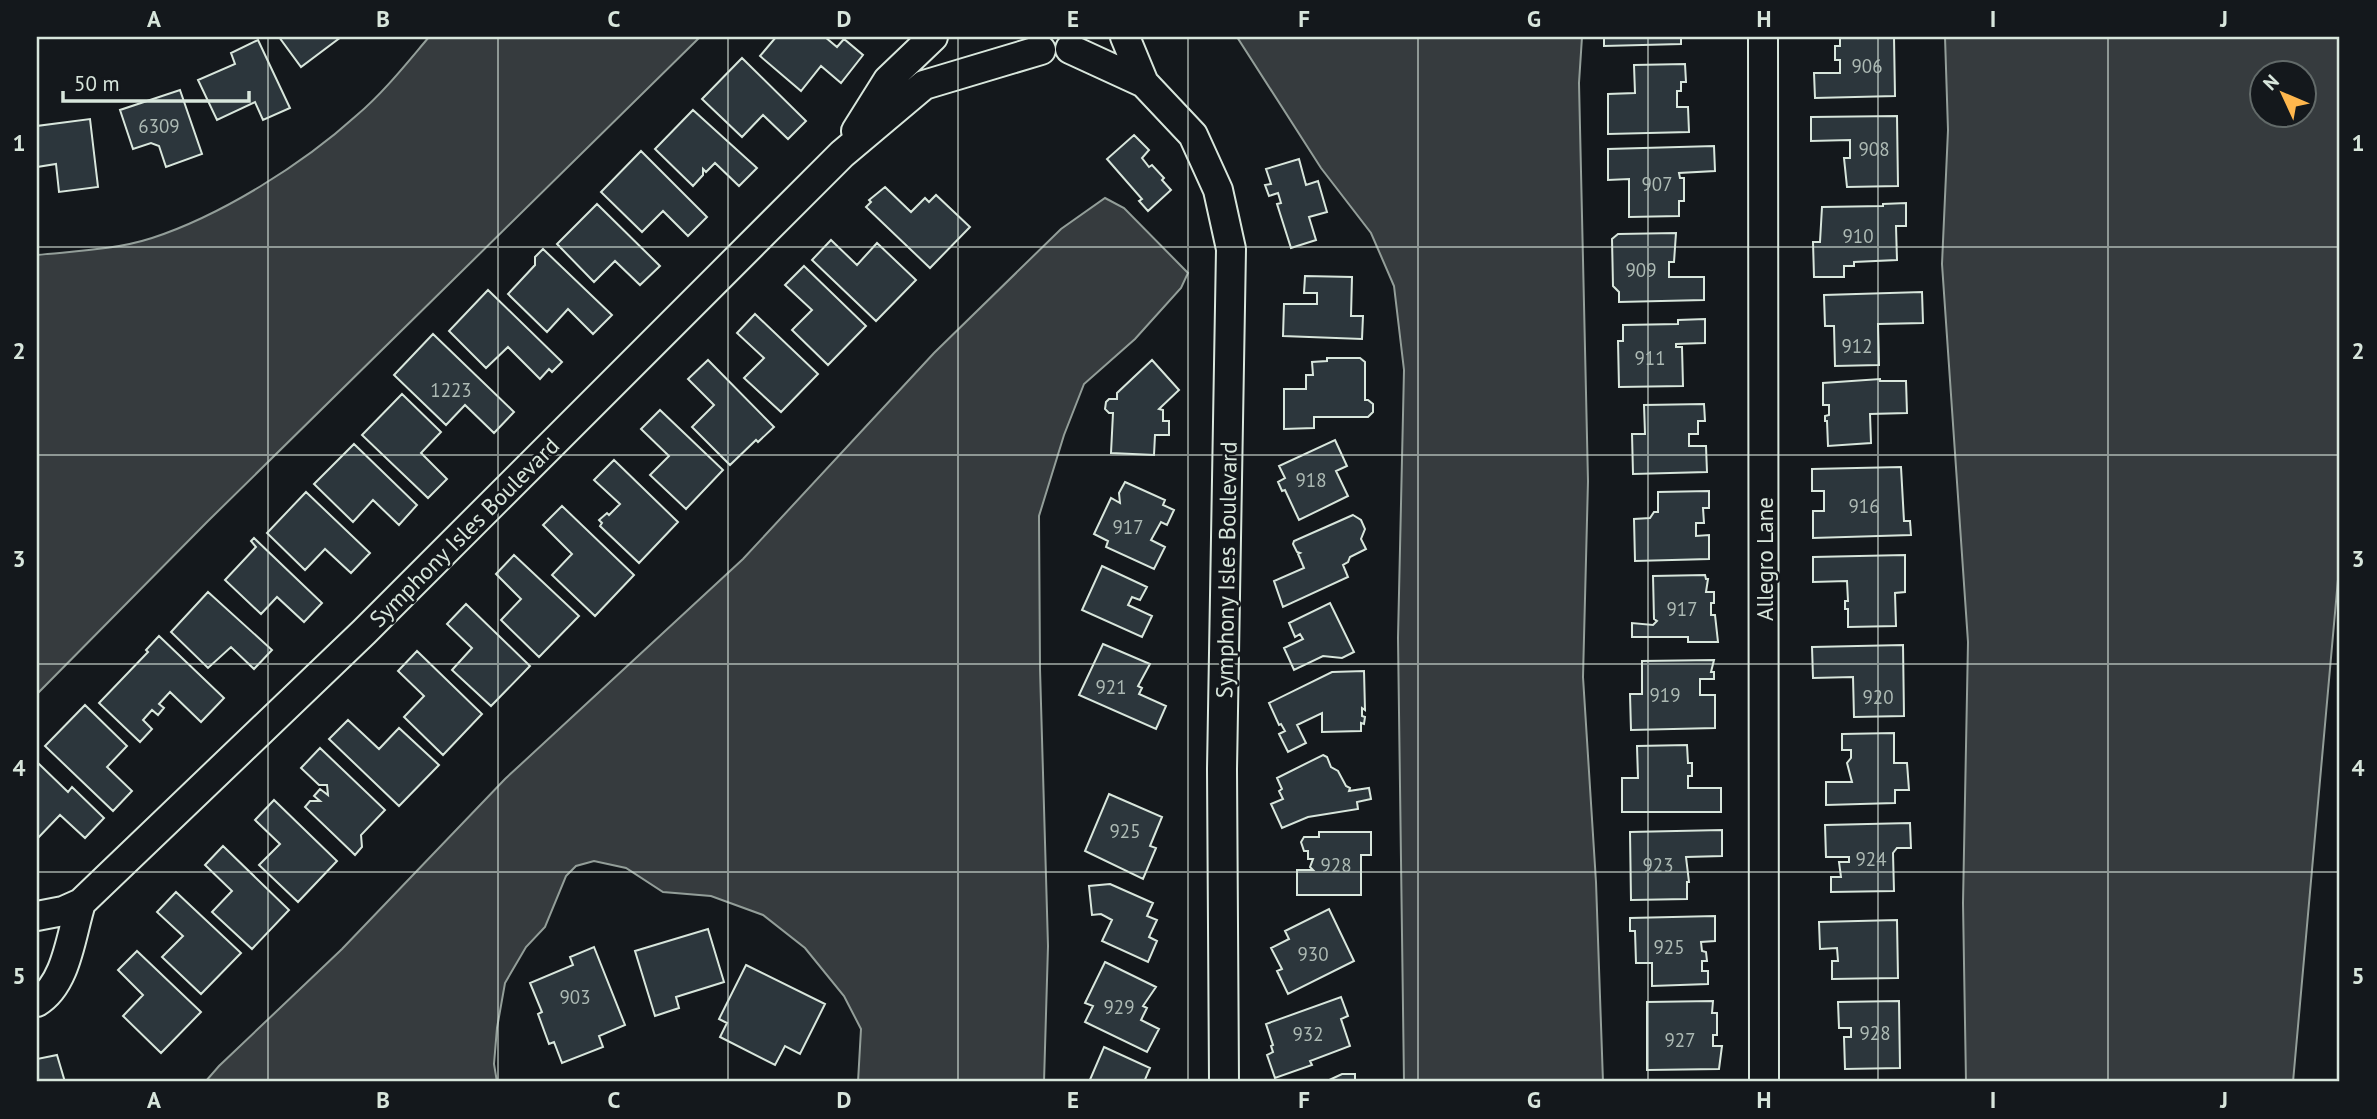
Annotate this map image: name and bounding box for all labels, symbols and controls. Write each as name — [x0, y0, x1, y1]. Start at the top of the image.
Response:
text: A — [147, 4, 161, 33]
text: B — [376, 4, 390, 33]
text: C — [608, 4, 621, 33]
text: D — [837, 4, 851, 33]
text: E — [1067, 4, 1079, 33]
text: F — [1298, 4, 1310, 33]
text: G — [1527, 4, 1541, 33]
text: H — [1757, 4, 1771, 33]
text: I — [1990, 4, 1996, 33]
text: J — [2219, 4, 2228, 33]
house number: 906 — [1851, 54, 1883, 78]
scale bar — [63, 60, 248, 104]
north arrow — [2248, 60, 2318, 130]
text: N — [2258, 69, 2284, 95]
text: 50 m — [74, 70, 120, 97]
house number: 6309 — [138, 114, 180, 138]
text: 1 — [12, 128, 26, 157]
text: 1 — [2351, 128, 2365, 157]
house number: 908 — [1858, 137, 1890, 161]
house number: 907 — [1641, 172, 1673, 196]
house number: 910 — [1842, 224, 1874, 248]
house number: 909 — [1625, 258, 1657, 282]
house number: 912 — [1841, 334, 1873, 358]
text: 2 — [12, 336, 26, 365]
text: 2 — [2351, 336, 2365, 365]
house number: 911 — [1634, 346, 1666, 370]
house number: 1223 — [430, 378, 472, 402]
street label: Symphony Isles Boulevard — [363, 431, 565, 633]
street label: Symphony Isles Boulevard — [1209, 441, 1243, 699]
house number: 918 — [1295, 468, 1327, 492]
house number: 916 — [1848, 494, 1880, 518]
street label: Allegro Lane — [1750, 497, 1779, 621]
house number: 917 — [1112, 515, 1144, 539]
text: 3 — [12, 544, 26, 573]
text: 3 — [2351, 544, 2365, 573]
house number: 917 — [1666, 597, 1698, 621]
house number: 921 — [1095, 675, 1127, 699]
house number: 919 — [1649, 683, 1681, 707]
house number: 920 — [1862, 685, 1894, 709]
text: 4 — [12, 753, 26, 782]
text: 4 — [2351, 753, 2365, 782]
house number: 925 — [1109, 819, 1141, 843]
house number: 924 — [1855, 847, 1887, 871]
house number: 928 — [1320, 853, 1352, 877]
house number: 923 — [1642, 853, 1674, 877]
house number: 925 — [1653, 935, 1685, 959]
house number: 930 — [1297, 942, 1329, 966]
text: 5 — [12, 961, 26, 990]
text: 5 — [2351, 961, 2365, 990]
house number: 903 — [559, 985, 591, 1009]
house number: 929 — [1103, 995, 1135, 1019]
house number: 928 — [1859, 1021, 1891, 1045]
house number: 932 — [1292, 1022, 1324, 1046]
house number: 927 — [1664, 1028, 1696, 1052]
text: A — [147, 1085, 161, 1114]
text: B — [376, 1085, 390, 1114]
text: C — [608, 1085, 621, 1114]
text: D — [837, 1085, 851, 1114]
text: E — [1067, 1085, 1079, 1114]
text: F — [1298, 1085, 1310, 1114]
text: G — [1527, 1085, 1541, 1114]
text: H — [1757, 1085, 1771, 1114]
text: I — [1990, 1085, 1996, 1114]
text: J — [2219, 1085, 2228, 1114]

